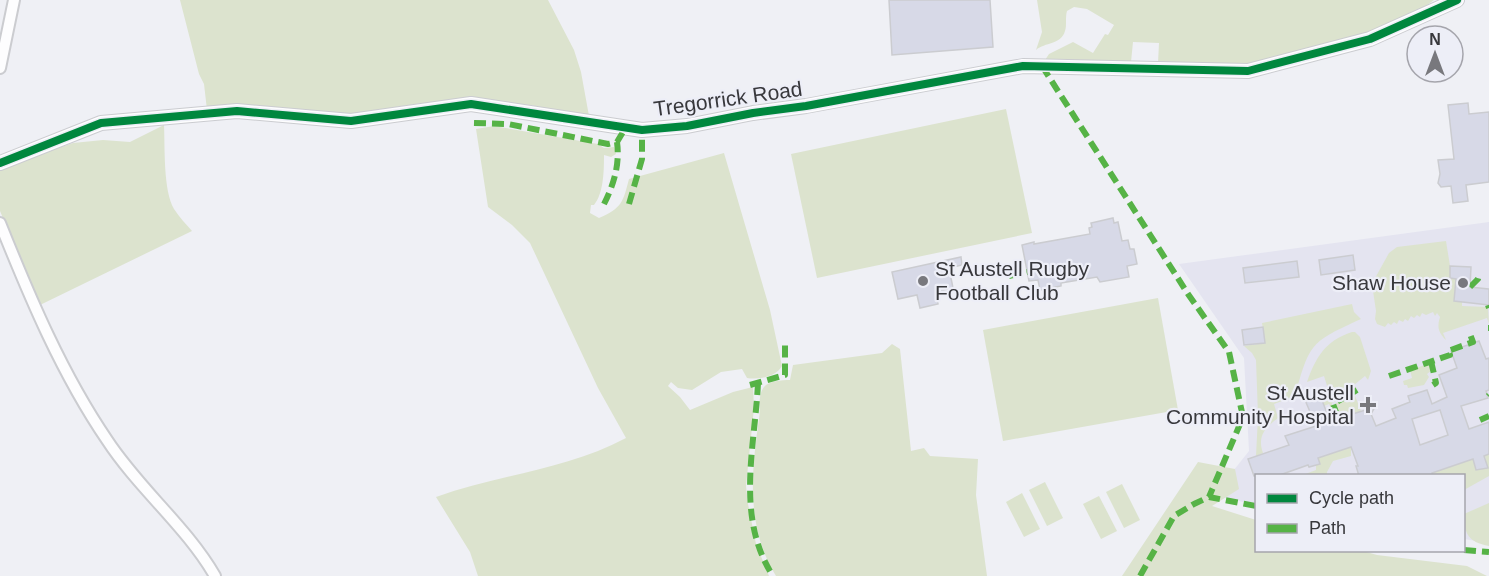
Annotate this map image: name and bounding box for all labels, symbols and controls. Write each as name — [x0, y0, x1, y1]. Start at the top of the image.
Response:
north arrow — [1405, 24, 1465, 84]
text: N — [1429, 31, 1441, 48]
street label: Tregorrick Road — [652, 77, 804, 120]
place label: St Austell Rugby Football Club — [935, 257, 1090, 304]
place label: Shaw House — [1332, 271, 1451, 294]
marker: St Austell Rugby Football Club — [916, 274, 930, 288]
marker: Shaw House — [1456, 276, 1470, 290]
place label: St Austell Community Hospital — [1166, 381, 1354, 428]
marker: St Austell Community Hospital — [1359, 396, 1377, 414]
legend — [1255, 474, 1465, 552]
text: Cycle path — [1309, 488, 1394, 508]
text: Path — [1309, 518, 1346, 538]

